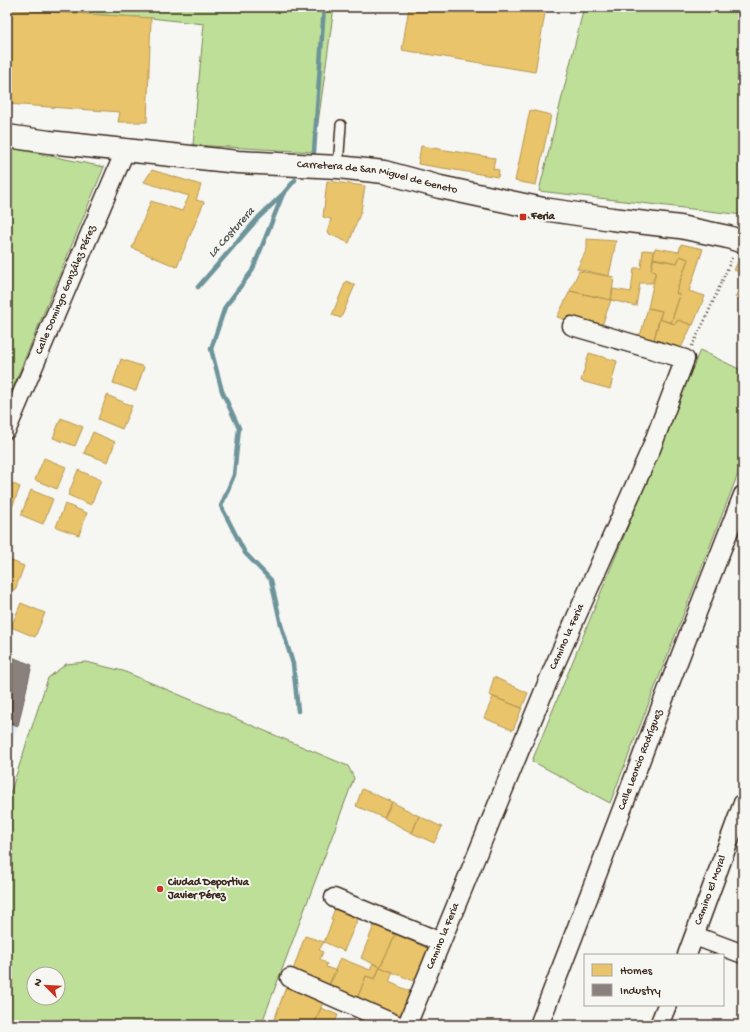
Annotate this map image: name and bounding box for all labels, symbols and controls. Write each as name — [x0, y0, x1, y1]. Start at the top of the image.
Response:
street label: Carretera de San Miguel de Geneto — [297, 159, 459, 197]
water label: La Costurera — [206, 204, 259, 261]
place label: Feria — [530, 211, 556, 223]
marker: Feria — [518, 212, 528, 222]
street label: Calle Domingo González Pérez — [33, 223, 99, 356]
street label: Camino la Feria — [547, 601, 588, 672]
street label: Calle Leoncio Rodríguez — [616, 707, 666, 812]
street label: Camino El Moral — [693, 853, 729, 927]
place label: Ciudad Deportiva Javier Pérez — [167, 876, 250, 902]
marker: Ciudad Deportiva Javier Pérez — [155, 884, 165, 894]
street label: Camino la Feria — [424, 900, 463, 971]
legend — [584, 954, 724, 1006]
text: Homes — [620, 965, 653, 979]
north arrow — [26, 966, 66, 1006]
text: N — [32, 977, 46, 988]
text: Industry — [620, 985, 661, 999]

